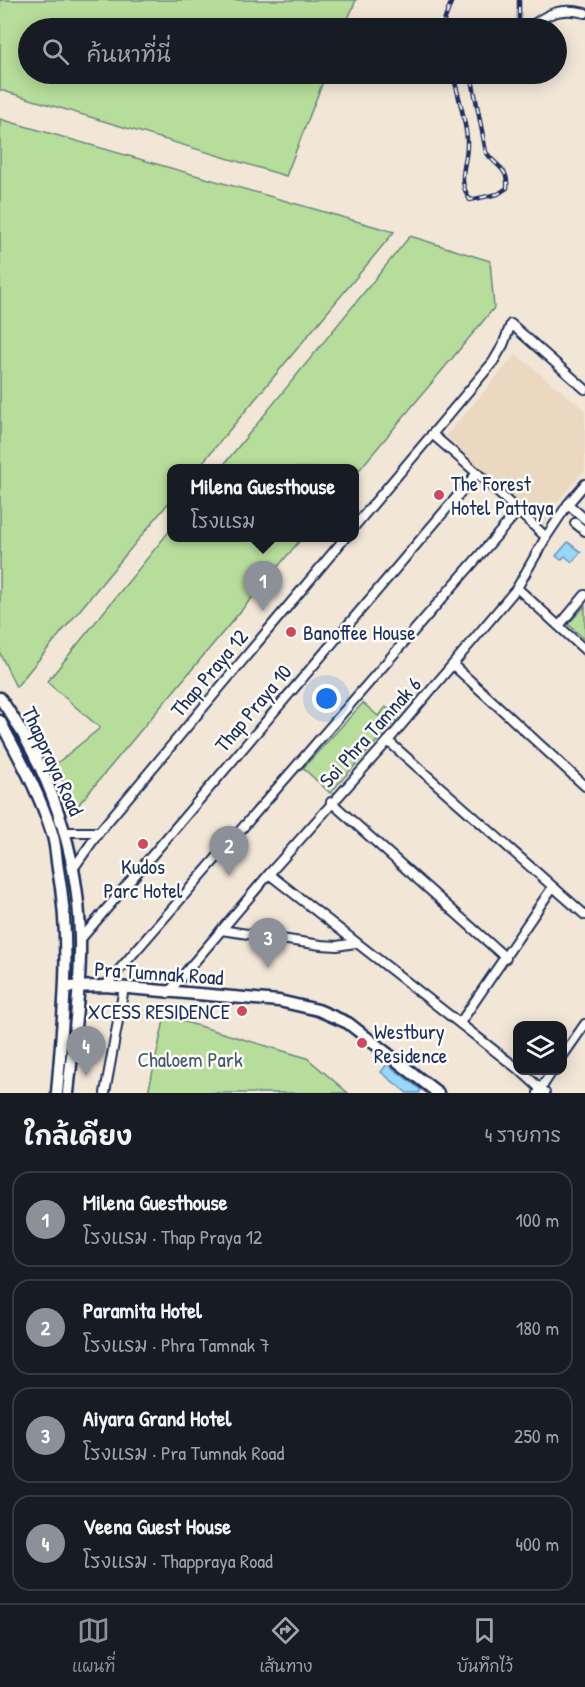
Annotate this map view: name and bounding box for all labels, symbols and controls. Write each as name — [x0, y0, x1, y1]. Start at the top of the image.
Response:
search box — [18, 18, 567, 84]
icon: search — [39, 35, 72, 68]
text: ค้นหาที่นี่ — [87, 39, 171, 69]
popup — [167, 464, 359, 542]
place label: The Forest Hotel Pattaya — [451, 469, 553, 522]
text: Milena Guesthouse — [191, 471, 335, 501]
marker: The Forest Hotel Pattaya — [432, 488, 446, 502]
text: โรงแรม — [191, 507, 255, 534]
pin: 1 — [244, 562, 282, 611]
place label: Banoffee House — [303, 618, 416, 647]
street label: Thap Praya 12 — [164, 623, 254, 723]
marker: Banoffee House — [284, 625, 298, 639]
street label: Thap Praya 10 — [208, 658, 298, 758]
street label: Soi Phra Tamnak 6 — [312, 670, 428, 794]
your location — [312, 684, 341, 713]
street label: Thappraya Road — [15, 702, 91, 820]
pin: 2 — [210, 826, 248, 876]
marker: Kudos Parc Hotel — [136, 837, 150, 851]
place label: Kudos Parc Hotel — [104, 852, 183, 905]
pin: 3 — [248, 918, 288, 968]
street label: Pra Tumnak Road — [93, 954, 225, 992]
place label: XCESS RESIDENCE — [88, 997, 230, 1026]
marker: XCESS RESIDENCE — [235, 1004, 249, 1018]
place label: Westbury Residence — [374, 1017, 447, 1070]
map controls — [513, 1021, 567, 1075]
button: layers — [513, 1021, 567, 1075]
pin: 4 — [66, 1026, 106, 1076]
marker: Westbury Residence — [355, 1036, 369, 1050]
park label: Chaloem Park — [137, 1045, 243, 1074]
text: ใกล้เคียง — [24, 1118, 132, 1153]
text: 4 รายการ — [485, 1121, 561, 1148]
text: Milena Guesthouse — [83, 1187, 228, 1217]
text: 1 — [42, 1206, 49, 1233]
text: 100 m — [516, 1206, 559, 1233]
text: โรงแรม · Thap Praya 12 — [83, 1223, 262, 1250]
text: Paramita Hotel — [83, 1295, 202, 1325]
text: 2 — [41, 1314, 50, 1341]
text: 180 m — [516, 1314, 559, 1341]
text: โรงแรม · Phra Tamnak 7 — [83, 1331, 270, 1358]
text: Aiyara Grand Hotel — [83, 1403, 231, 1433]
text: 3 — [41, 1422, 50, 1449]
text: 250 m — [514, 1422, 559, 1449]
text: โรงแรม · Pra Tumnak Road — [83, 1439, 284, 1466]
text: Veena Guest House — [83, 1511, 231, 1541]
text: 4 — [42, 1530, 49, 1557]
text: 400 m — [515, 1530, 559, 1557]
text: โรงแรม · Thappraya Road — [83, 1547, 273, 1574]
tab: แผนที่ — [72, 1614, 115, 1678]
tab: เส้นทาง — [259, 1614, 312, 1678]
tab: บันทึกไว้ — [457, 1614, 513, 1678]

